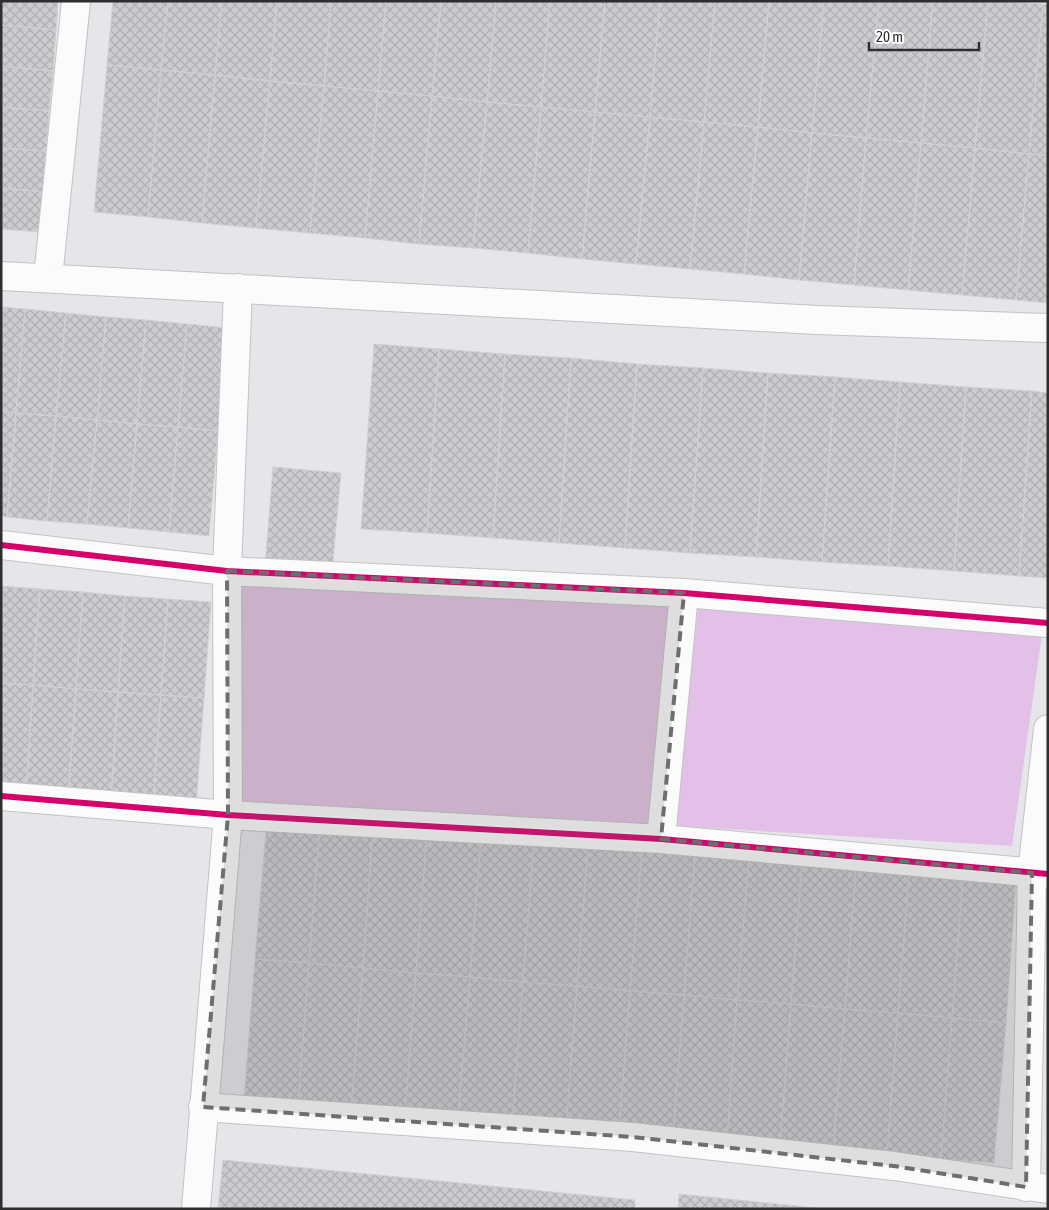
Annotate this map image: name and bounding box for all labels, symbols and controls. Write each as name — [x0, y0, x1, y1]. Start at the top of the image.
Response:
scale bar — [869, 20, 979, 52]
text: 20 m — [876, 28, 903, 45]

